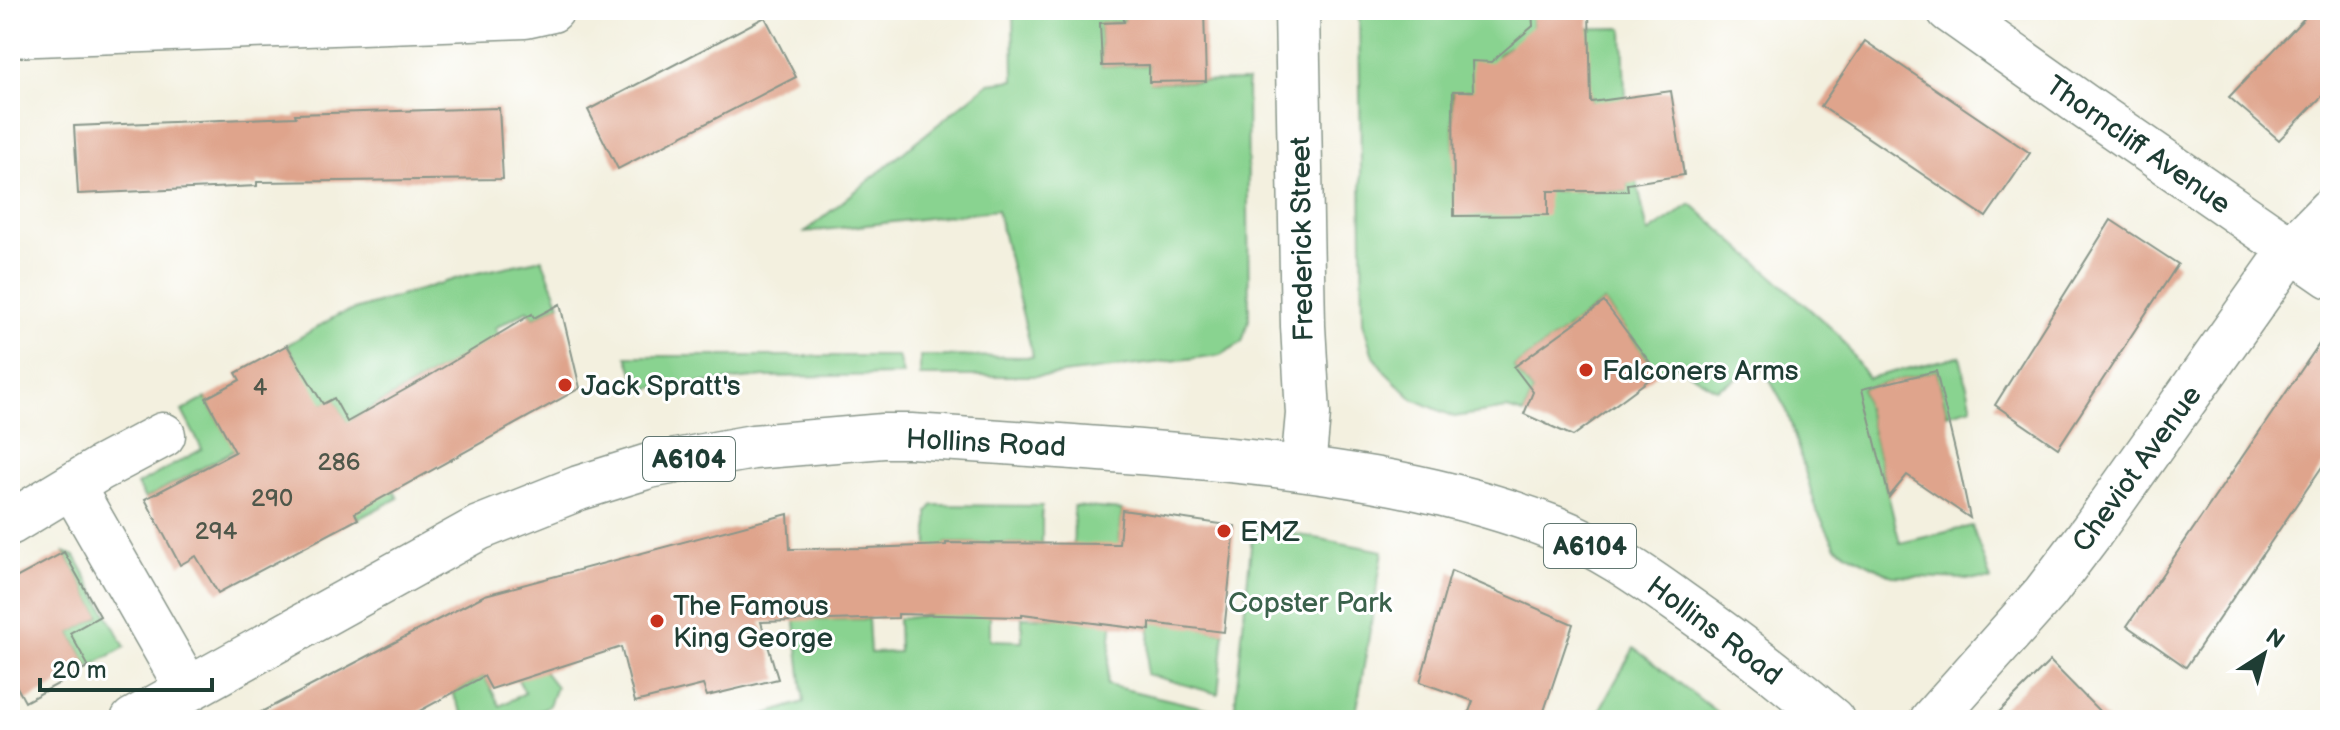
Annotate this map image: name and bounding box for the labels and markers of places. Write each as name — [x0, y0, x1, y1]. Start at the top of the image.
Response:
place label: Falconers Arms — [1602, 355, 1799, 388]
marker: Falconers Arms — [1577, 361, 1595, 379]
place label: Jack Spratt's — [581, 370, 741, 403]
marker: Jack Spratt's — [556, 376, 574, 394]
place label: EMZ — [1240, 516, 1301, 549]
marker: EMZ — [1215, 522, 1233, 540]
place label: The Famous King George — [673, 590, 833, 655]
marker: The Famous King George — [648, 612, 666, 630]

